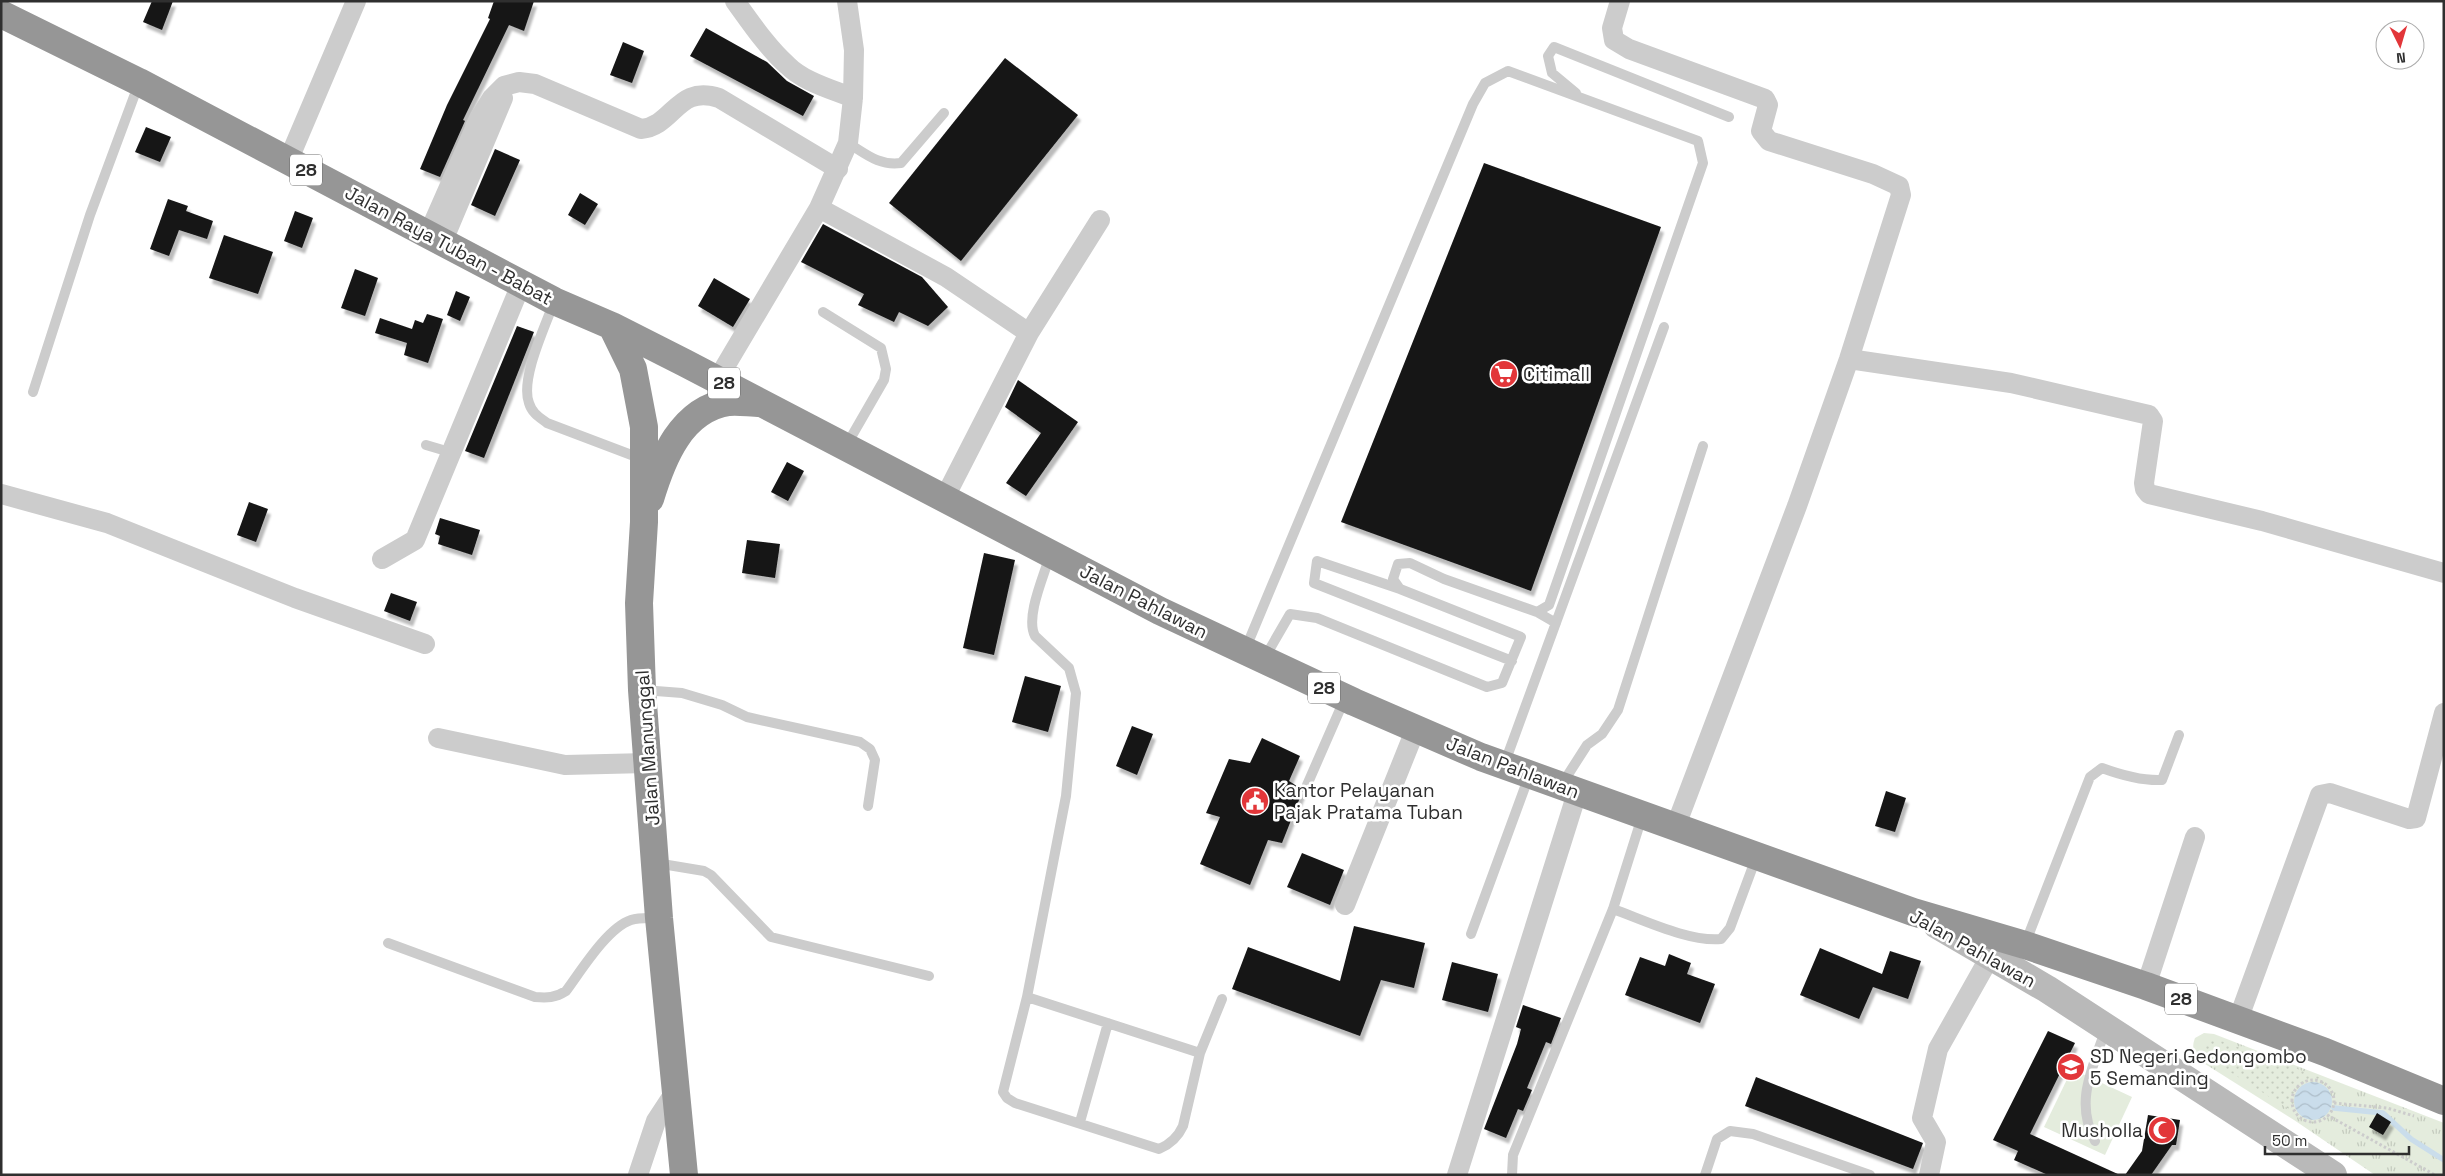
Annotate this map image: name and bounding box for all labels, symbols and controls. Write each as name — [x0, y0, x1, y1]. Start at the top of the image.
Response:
north arrow — [2375, 20, 2425, 70]
text: N — [2396, 49, 2407, 67]
road number: 28 — [290, 154, 322, 186]
street label: Jalan Raya Tuban - Babat — [341, 180, 557, 311]
supermarket icon: Citimall — [1489, 359, 1519, 389]
place label: Citimall — [1523, 362, 1590, 387]
road number: 28 — [708, 368, 740, 398]
street label: Jalan Pahlawan — [1075, 558, 1212, 645]
street label: Jalan Manunggal — [630, 669, 665, 827]
road number: 28 — [1308, 672, 1340, 704]
street label: Jalan Pahlawan — [1443, 731, 1583, 804]
place label: Kantor Pelayanan Pajak Pratama Tuban — [1274, 778, 1463, 825]
public building icon: Kantor Pelayanan Pajak Pratama Tuban — [1240, 786, 1270, 816]
street label: Jalan Pahlawan — [1905, 903, 2040, 993]
road number: 28 — [2165, 984, 2197, 1014]
place label: SD Negeri Gedongombo 5 Semanding — [2090, 1044, 2307, 1091]
school or university icon: SD Negeri Gedongombo 5 Semanding — [2056, 1052, 2086, 1082]
mosque icon: Musholla — [2147, 1115, 2177, 1145]
place label: Musholla — [2061, 1118, 2143, 1143]
scale bar — [2265, 1124, 2409, 1156]
text: 50 m — [2272, 1131, 2307, 1150]

